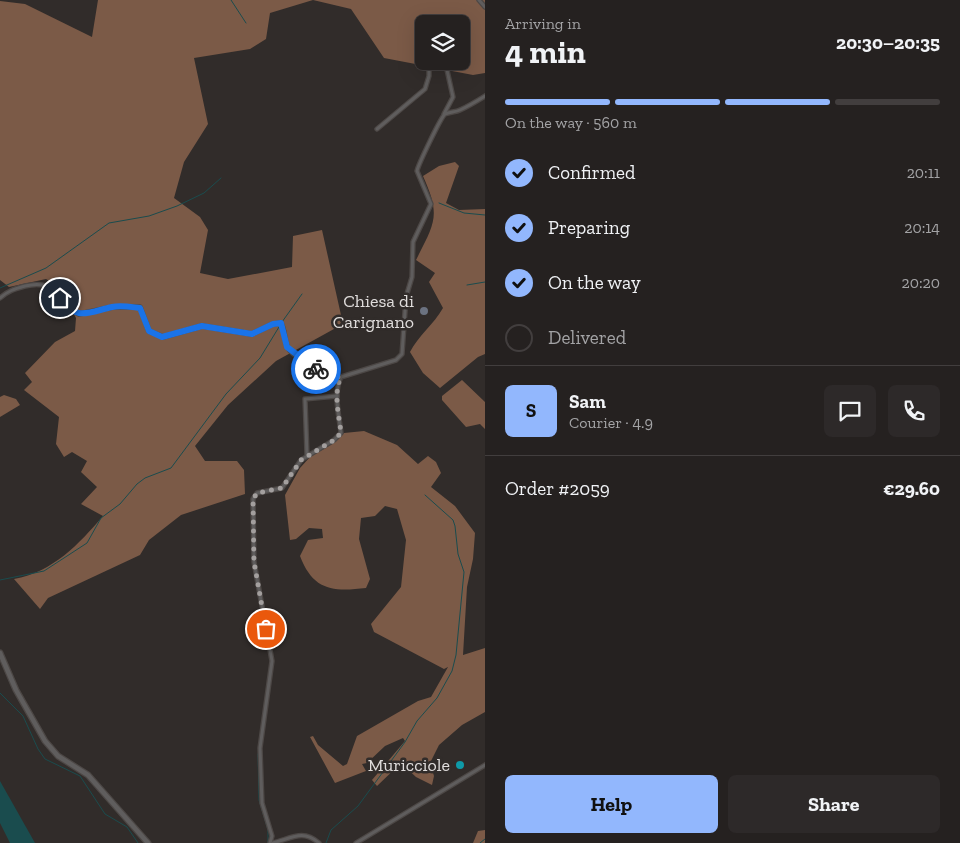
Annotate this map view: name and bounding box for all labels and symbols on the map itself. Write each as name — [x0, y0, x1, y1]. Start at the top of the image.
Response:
pin — [39, 277, 81, 319]
place label: Chiesa di Carignano — [333, 290, 414, 333]
marker: Chiesa di Carignano — [418, 305, 430, 317]
courier — [291, 344, 341, 394]
pin — [245, 608, 287, 650]
place label: Muricciole — [368, 754, 450, 776]
marker: Muricciole — [454, 759, 466, 771]

